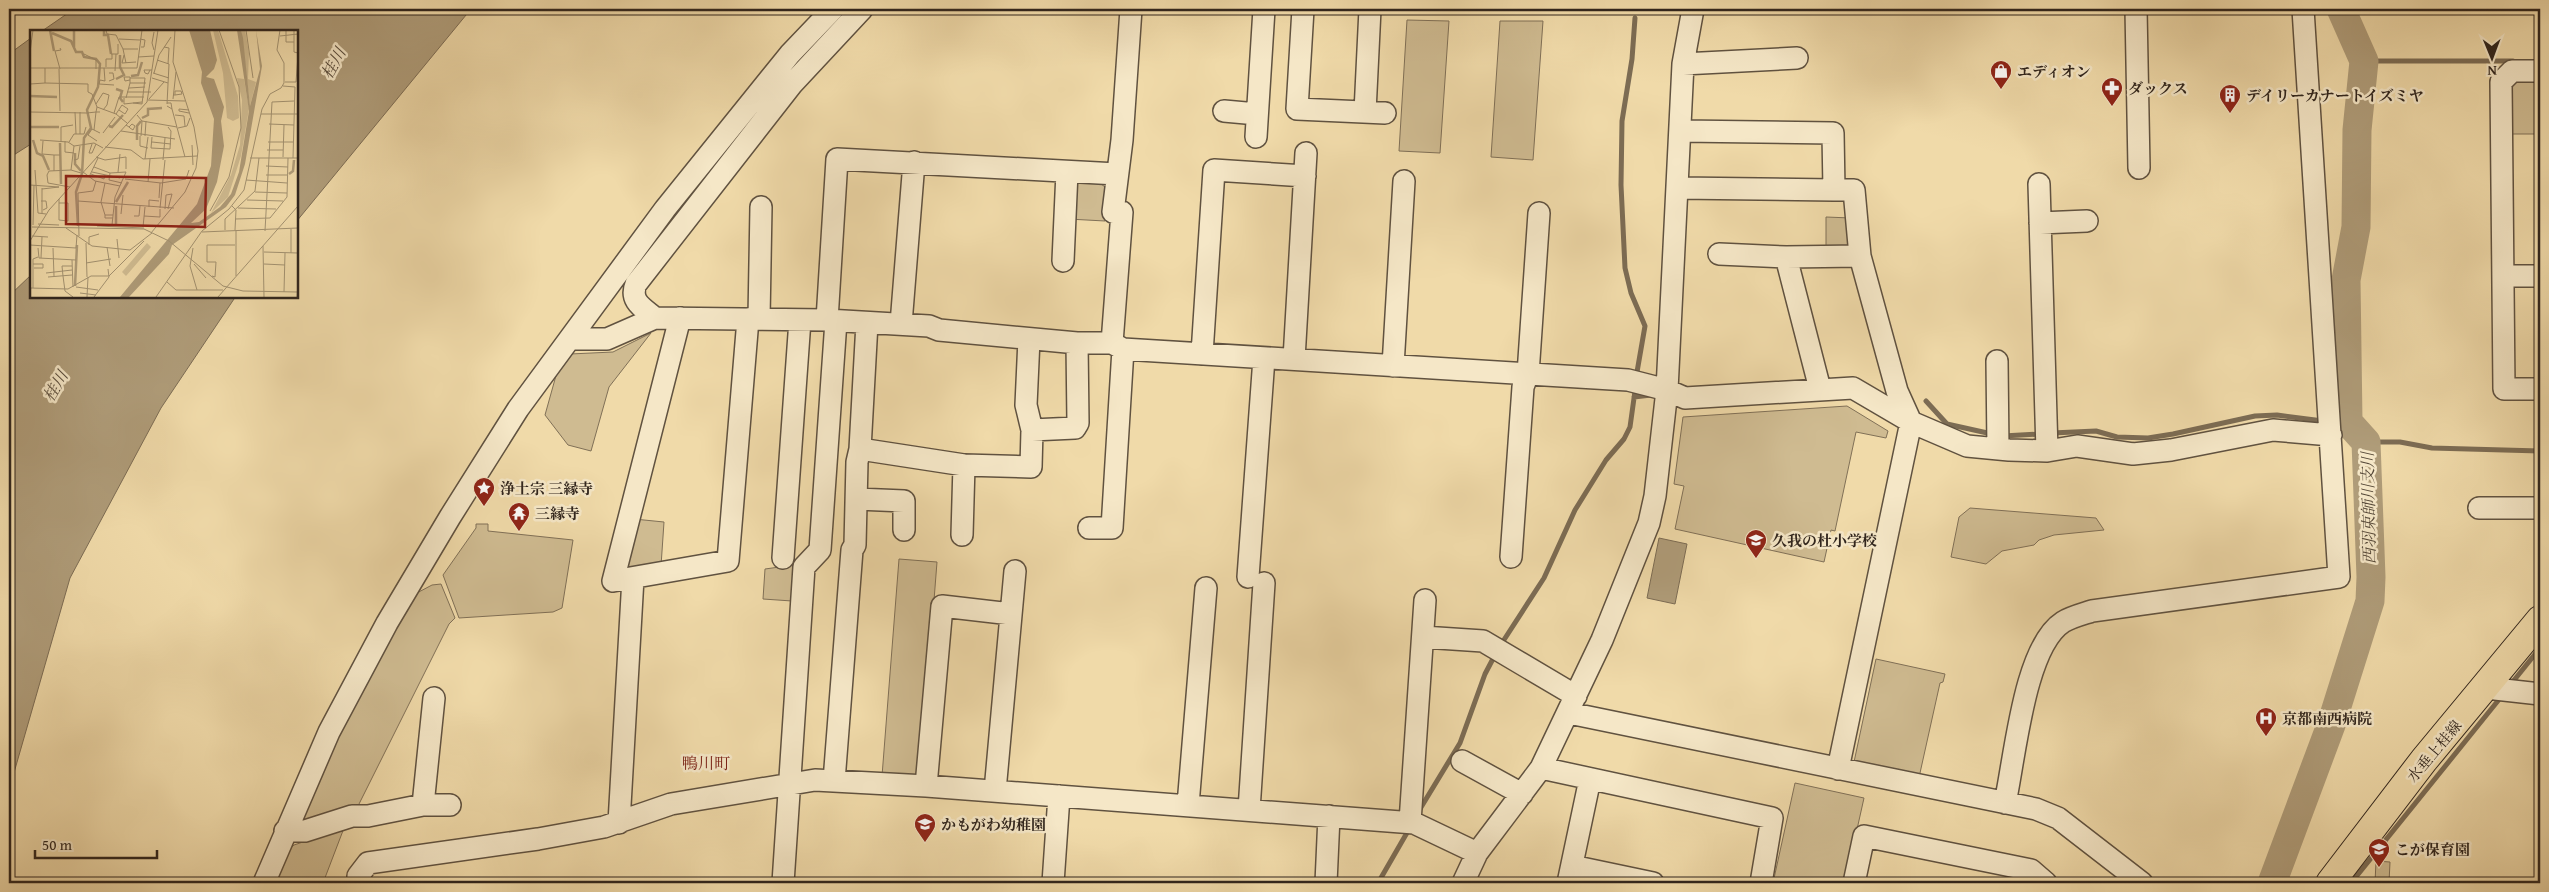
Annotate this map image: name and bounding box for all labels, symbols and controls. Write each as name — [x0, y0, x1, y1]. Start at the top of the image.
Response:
inset map — [30, 30, 298, 298]
north arrow — [2466, 32, 2516, 82]
water label: 桂川 — [315, 41, 352, 83]
shop icon: エディオン — [1989, 59, 2013, 90]
place label: エディオン — [2017, 61, 2091, 82]
text: N — [2487, 61, 2497, 81]
pharmacy icon: ダックス — [2100, 76, 2124, 107]
place label: ダックス — [2128, 78, 2188, 99]
building icon: デイリーカナートイズミヤ — [2218, 83, 2242, 114]
place label: デイリーカナートイズミヤ — [2246, 85, 2424, 106]
water label: 桂川 — [37, 364, 74, 406]
water label: 西羽束師川支川 — [2355, 450, 2381, 564]
place icon: 浄土宗 三縁寺 — [472, 476, 496, 507]
place label: 浄土宗 三縁寺 — [500, 478, 593, 499]
temple icon: 三縁寺 — [507, 501, 531, 532]
place label: 三縁寺 — [535, 503, 580, 524]
school or university icon: 久我の杜小学校 — [1744, 528, 1768, 559]
place label: 久我の杜小学校 — [1772, 530, 1877, 551]
hospital icon: 京都南西病院 — [2254, 706, 2278, 737]
place label: 京都南西病院 — [2282, 708, 2372, 729]
street label: 水垂上桂線 — [2402, 716, 2466, 786]
district label: 鴨川町 — [682, 751, 730, 775]
school or university icon: かもがわ幼稚園 — [913, 812, 937, 843]
place label: かもがわ幼稚園 — [941, 814, 1046, 835]
scale bar — [35, 827, 158, 859]
text: 50 m — [42, 834, 73, 855]
school or university icon: こが保育園 — [2367, 837, 2391, 868]
place label: こが保育園 — [2395, 839, 2470, 860]

